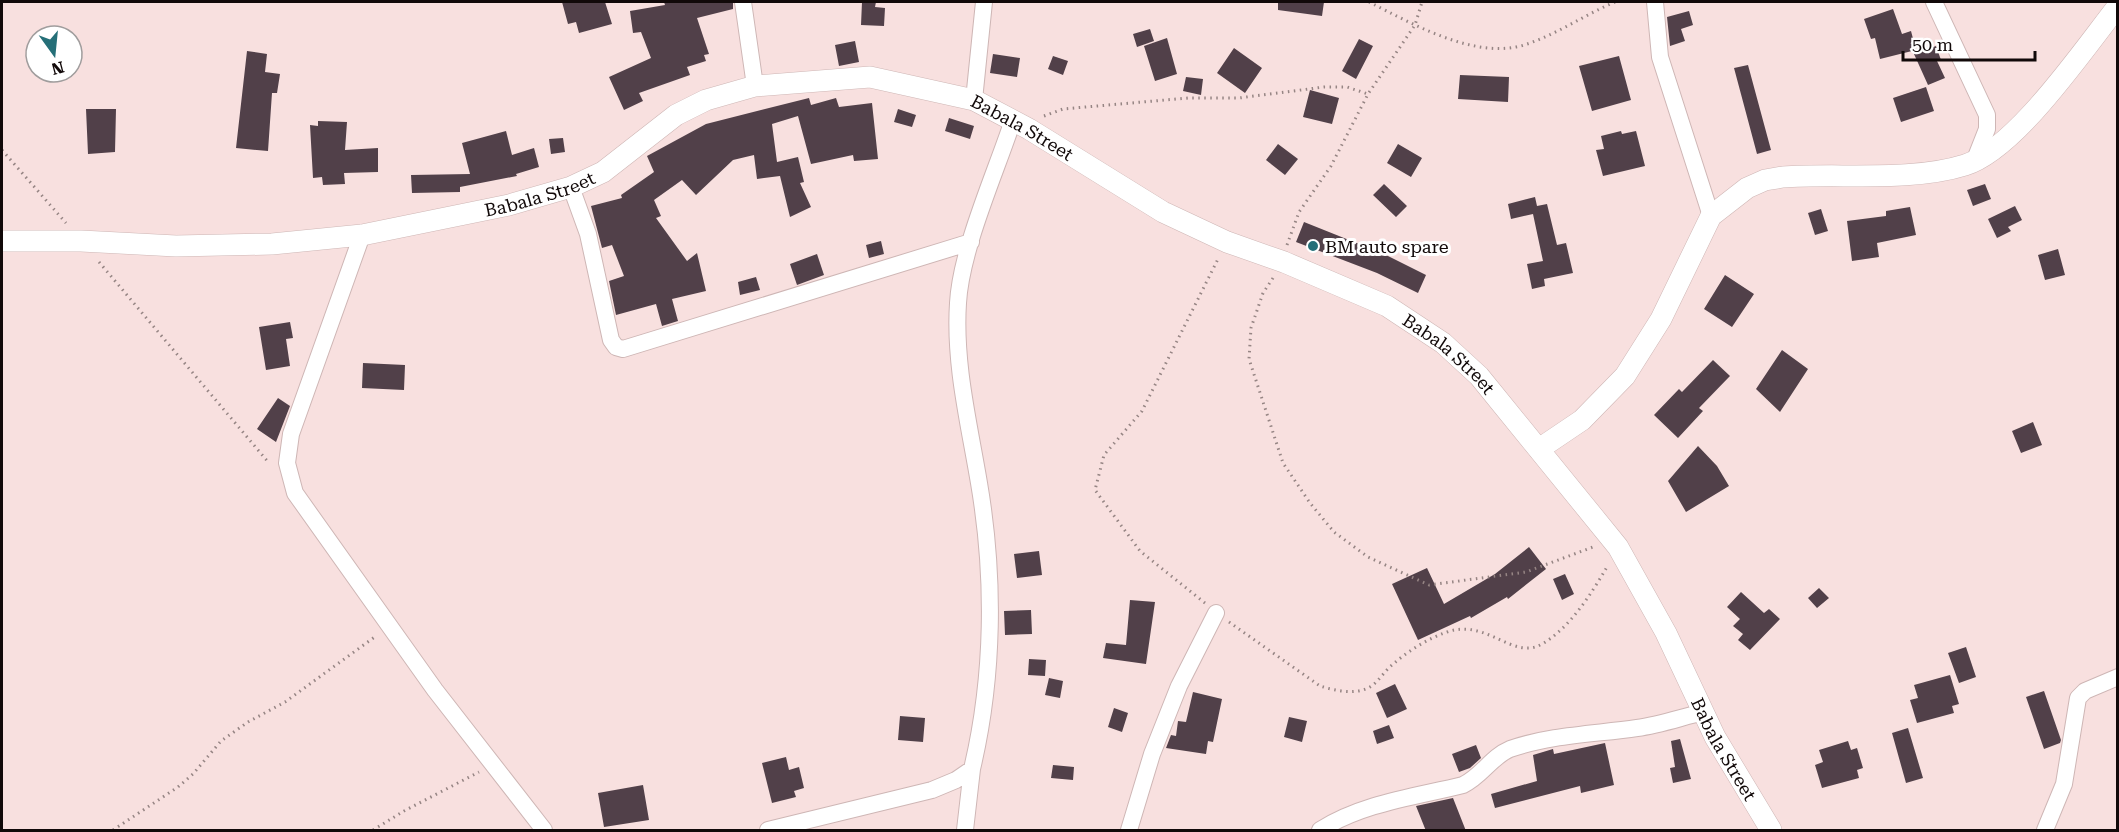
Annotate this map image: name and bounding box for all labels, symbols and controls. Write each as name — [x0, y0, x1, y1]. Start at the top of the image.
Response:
north arrow — [24, 24, 84, 84]
scale bar — [1903, 24, 2035, 62]
text: 50 m — [1912, 34, 1953, 55]
text: N — [49, 57, 66, 79]
street label: Babala Street — [968, 90, 1078, 165]
street label: Babala Street — [483, 167, 598, 220]
place label: BM auto spare — [1325, 236, 1449, 257]
marker: BM auto spare — [1306, 239, 1320, 253]
street label: Babala Street — [1399, 309, 1500, 398]
street label: Babala Street — [1687, 694, 1761, 804]

